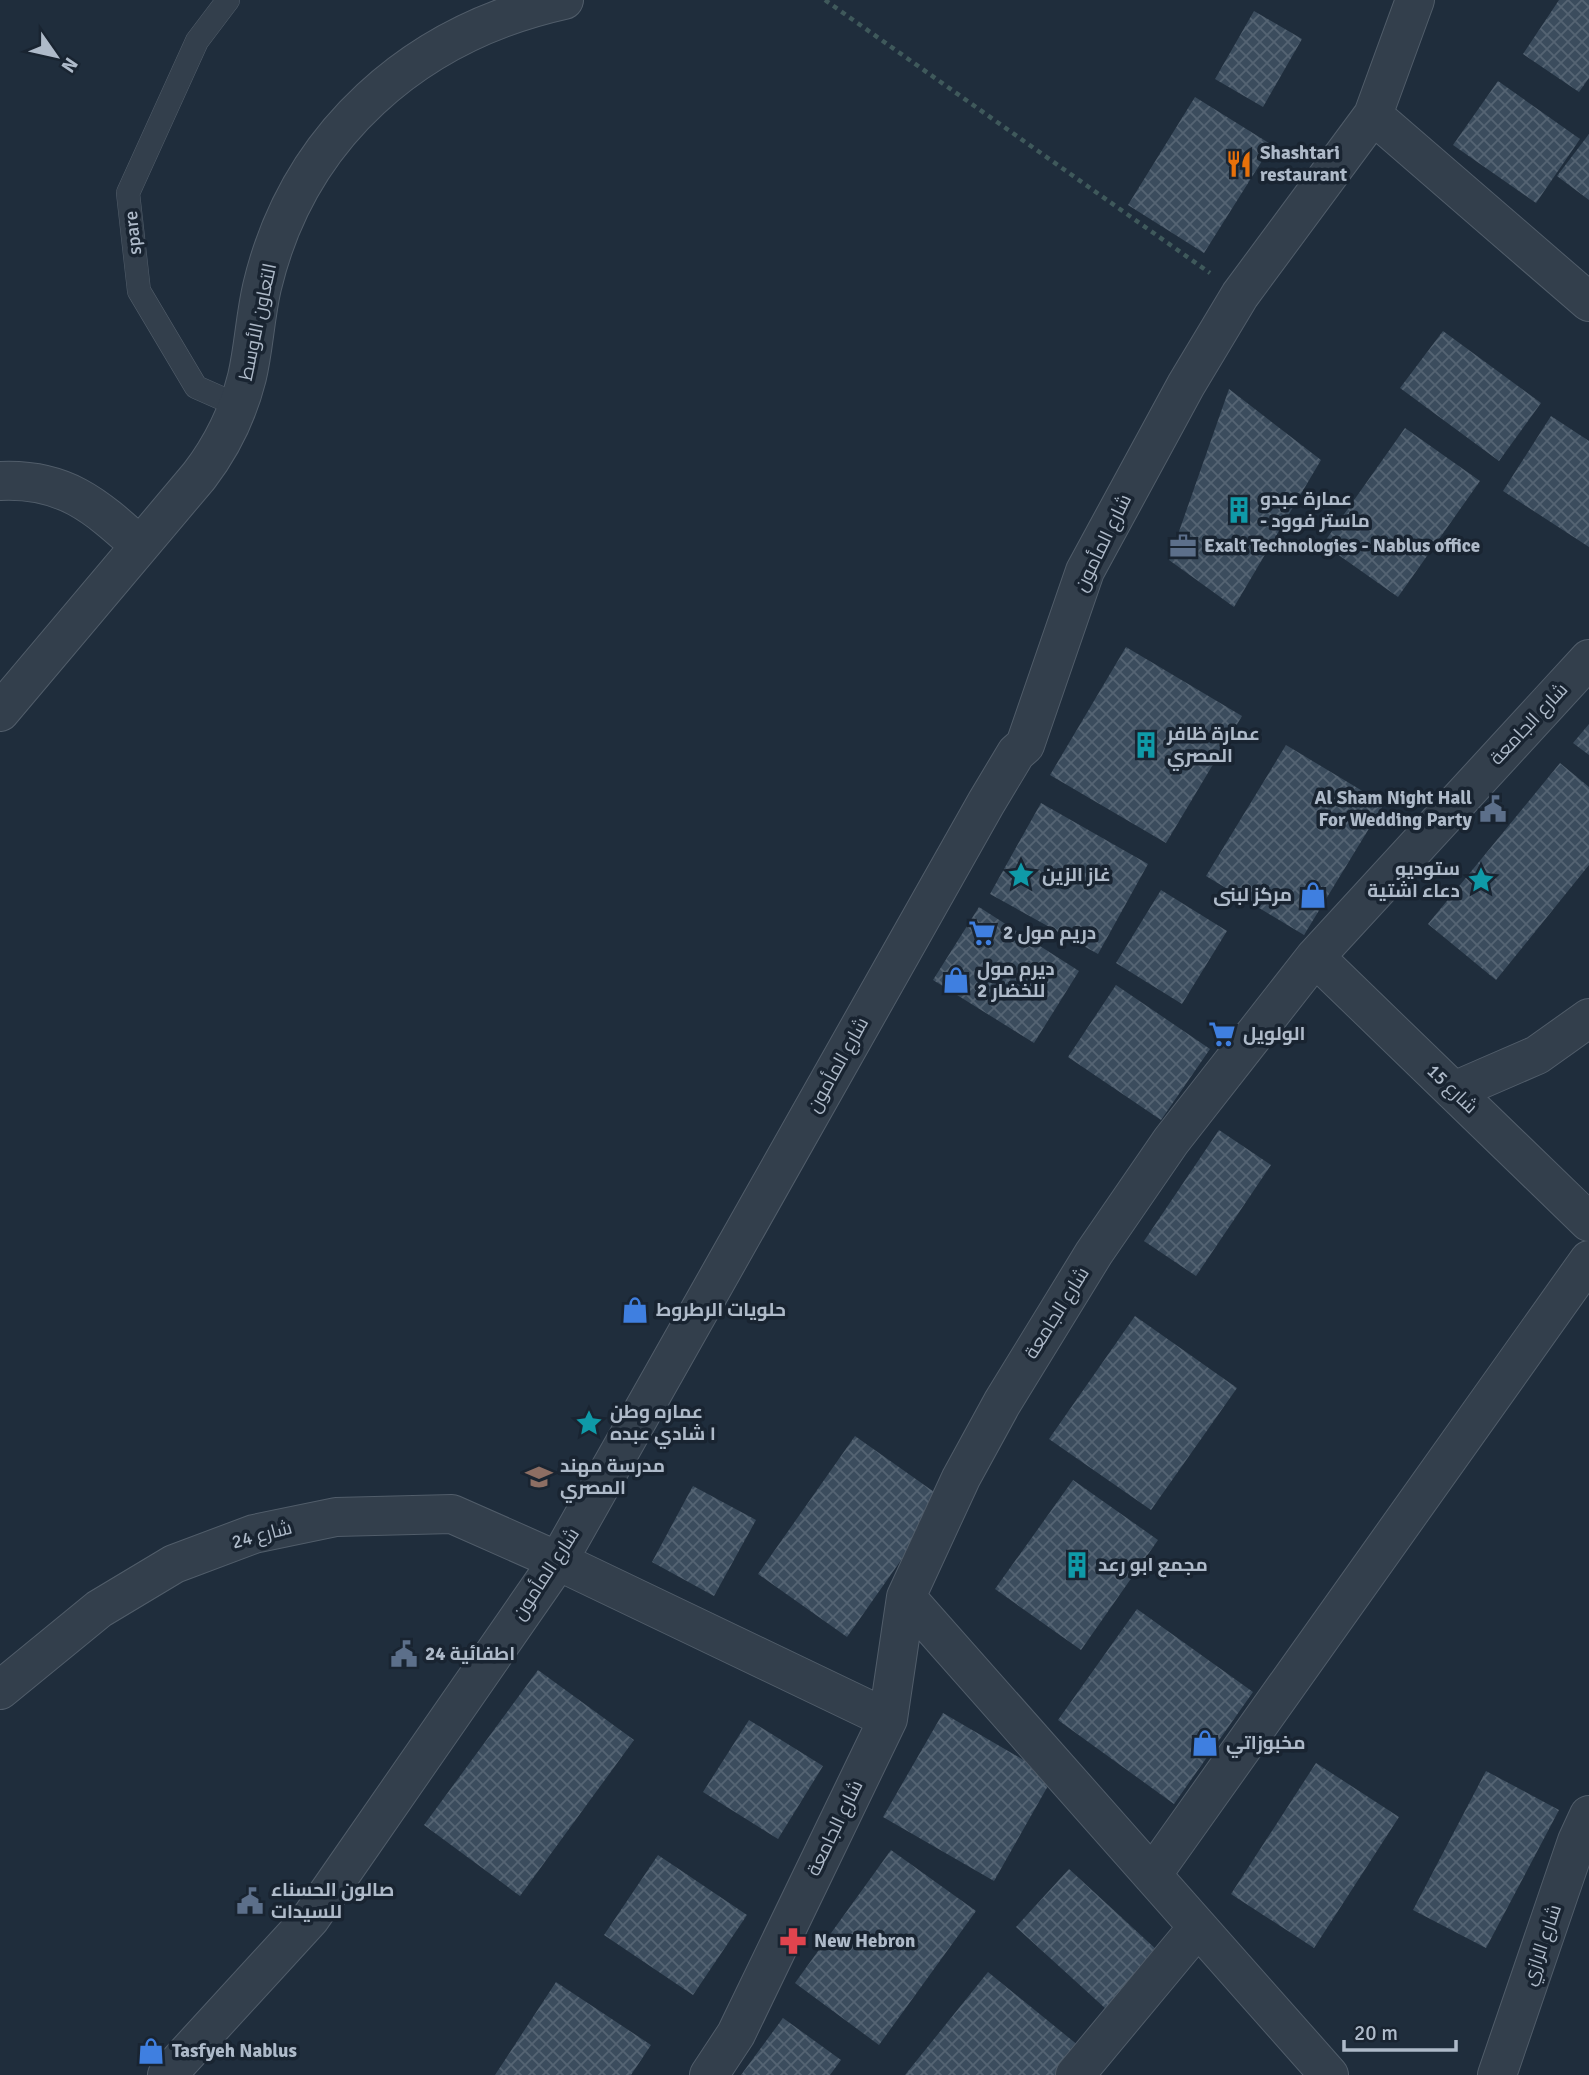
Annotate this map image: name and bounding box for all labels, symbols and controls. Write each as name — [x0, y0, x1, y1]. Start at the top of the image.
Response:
north arrow — [21, 21, 91, 91]
text: N — [56, 53, 83, 77]
place label: Shashtari restaurant — [1260, 141, 1347, 187]
restaurant icon: Shashtari restaurant — [1224, 149, 1254, 179]
street label: spare — [119, 210, 147, 256]
street label: التعاون الأوسط — [234, 261, 282, 383]
place label: عمارة عبدو - ماستر فوود — [1260, 487, 1370, 533]
street label: شارع المأمون — [1069, 490, 1138, 596]
building icon: عمارة عبدو - ماستر فوود — [1224, 495, 1254, 525]
office icon: Exalt Technologies - Nablus office — [1168, 531, 1198, 561]
place label: Exalt Technologies - Nablus office — [1204, 534, 1480, 558]
street label: شارع الجامعة — [1485, 678, 1574, 771]
place label: عمارة ظافر المصري — [1166, 722, 1260, 771]
building icon: عمارة ظافر المصري — [1131, 730, 1161, 760]
place label: Al Sham Night Hall For Wedding Party — [1315, 786, 1473, 832]
public building icon: Al Sham Night Hall For Wedding Party — [1478, 794, 1508, 824]
place label: ستوديو دعاء اشتية — [1367, 857, 1460, 903]
place icon: غاز الزين — [1006, 860, 1036, 890]
place label: غاز الزين — [1042, 863, 1111, 887]
place icon: ستوديو دعاء اشتية — [1466, 865, 1496, 895]
shop icon: مركز لبنى — [1298, 880, 1328, 910]
place label: مركز لبنى — [1213, 883, 1292, 907]
supermarket icon: دريم مول 2 — [967, 918, 997, 948]
place label: دريم مول 2 — [1003, 921, 1096, 946]
place label: ديرم مول 2 للخضار — [977, 957, 1055, 1003]
shop icon: ديرم مول 2 للخضار — [941, 965, 971, 995]
street label: شارع المأمون — [802, 1013, 875, 1117]
supermarket icon: الولويل — [1207, 1019, 1237, 1049]
place label: الولويل — [1243, 1022, 1305, 1046]
street label: شارع 15 — [1421, 1059, 1482, 1120]
street label: شارع الجامعة — [1019, 1263, 1095, 1364]
shop icon: حلويات الرطروط — [620, 1295, 650, 1325]
place label: حلويات الرطروط — [656, 1298, 786, 1322]
place label: عماره وطن ١ شادي عبده — [610, 1400, 716, 1449]
place icon: عماره وطن ١ شادي عبده — [574, 1408, 604, 1438]
place label: مدرسة مهند المصري — [560, 1454, 665, 1503]
school or university icon: مدرسة مهند المصري — [524, 1462, 554, 1492]
street label: شارع 24 — [229, 1515, 295, 1556]
street label: شارع المأمون — [507, 1523, 586, 1625]
building icon: مجمع ابو رعد — [1062, 1550, 1092, 1580]
place label: مجمع ابو رعد — [1098, 1553, 1208, 1578]
public building icon: اطفائية 24 — [389, 1639, 419, 1669]
place label: اطفائية 24 — [425, 1642, 515, 1666]
shop icon: مخبوزاتي — [1190, 1728, 1220, 1758]
place label: مخبوزاتي — [1226, 1731, 1305, 1758]
street label: شارع الجامعة — [801, 1776, 869, 1880]
place label: صالون الحسناء للسيدات — [271, 1878, 394, 1924]
public building icon: صالون الحسناء للسيدات — [235, 1886, 265, 1916]
street label: شارع الرازي — [1517, 1901, 1569, 1989]
pharmacy icon: New Hebron — [778, 1926, 808, 1956]
place label: New Hebron — [814, 1929, 915, 1953]
scale bar — [1344, 2008, 1456, 2052]
text: 20 m — [1354, 2020, 1398, 2046]
shop icon: Tasfyeh Nablus — [136, 2036, 166, 2066]
place label: Tasfyeh Nablus — [172, 2039, 297, 2063]

